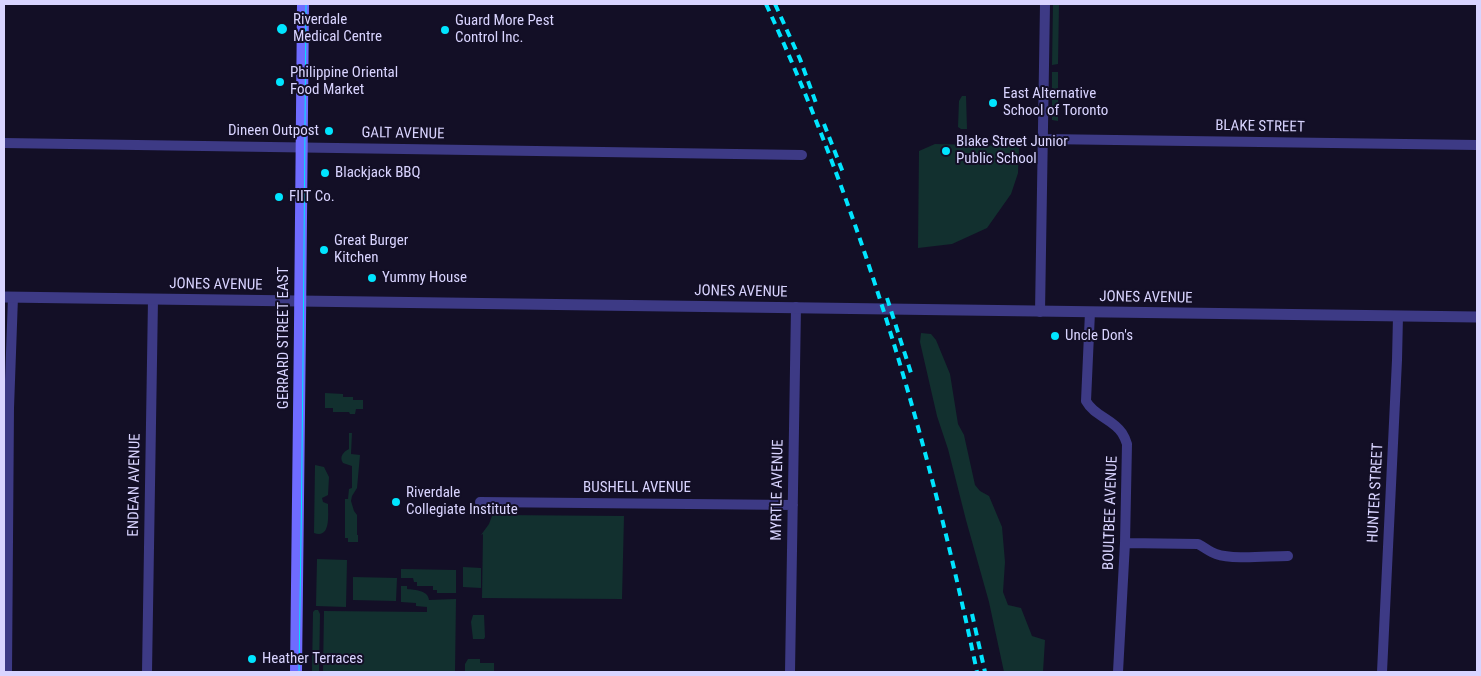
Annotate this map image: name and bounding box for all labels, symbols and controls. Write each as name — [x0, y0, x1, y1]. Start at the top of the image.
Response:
place label: Riverdale Medical Centre — [293, 11, 382, 46]
place label: Guard More Pest Control Inc. — [455, 12, 554, 47]
marker: Riverdale Medical Centre — [275, 22, 289, 36]
marker: Guard More Pest Control Inc. — [439, 24, 451, 36]
place label: Philippine Oriental Food Market — [290, 64, 398, 99]
marker: Philippine Oriental Food Market — [274, 76, 286, 88]
place label: East Alternative School of Toronto — [1003, 85, 1108, 120]
marker: East Alternative School of Toronto — [987, 97, 999, 109]
street label: BLAKE STREET — [1215, 117, 1305, 137]
place label: Dineen Outpost — [228, 122, 319, 140]
street label: GALT AVENUE — [361, 124, 445, 144]
marker: Dineen Outpost — [323, 125, 335, 137]
place label: Blake Street Junior Public School — [956, 133, 1068, 168]
marker: Blake Street Junior Public School — [940, 145, 952, 157]
place label: Blackjack BBQ — [335, 164, 421, 182]
marker: Blackjack BBQ — [319, 167, 331, 179]
place label: FIIT Co. — [289, 188, 335, 206]
marker: FIIT Co. — [273, 191, 285, 203]
place label: Great Burger Kitchen — [334, 232, 408, 267]
marker: Great Burger Kitchen — [318, 244, 330, 256]
street label: GERRARD STREET EAST — [275, 267, 293, 409]
place label: Yummy House — [382, 269, 467, 287]
marker: Yummy House — [366, 272, 378, 284]
street label: JONES AVENUE — [169, 275, 263, 295]
street label: JONES AVENUE — [694, 282, 788, 302]
street label: JONES AVENUE — [1099, 288, 1193, 308]
place label: Uncle Don's — [1065, 327, 1133, 345]
marker: Uncle Don's — [1049, 330, 1061, 342]
street label: ENDEAN AVENUE — [125, 433, 145, 537]
street label: MYRTLE AVENUE — [768, 439, 788, 541]
street label: HUNTER STREET — [1364, 443, 1388, 543]
street label: BOULTBEE AVENUE — [1100, 456, 1122, 570]
street label: BUSHELL AVENUE — [583, 479, 691, 497]
place label: Riverdale Collegiate Institute — [406, 484, 518, 519]
marker: Riverdale Collegiate Institute — [390, 496, 402, 508]
place label: Heather Terraces — [262, 650, 363, 668]
marker: Heather Terraces — [246, 653, 258, 665]

